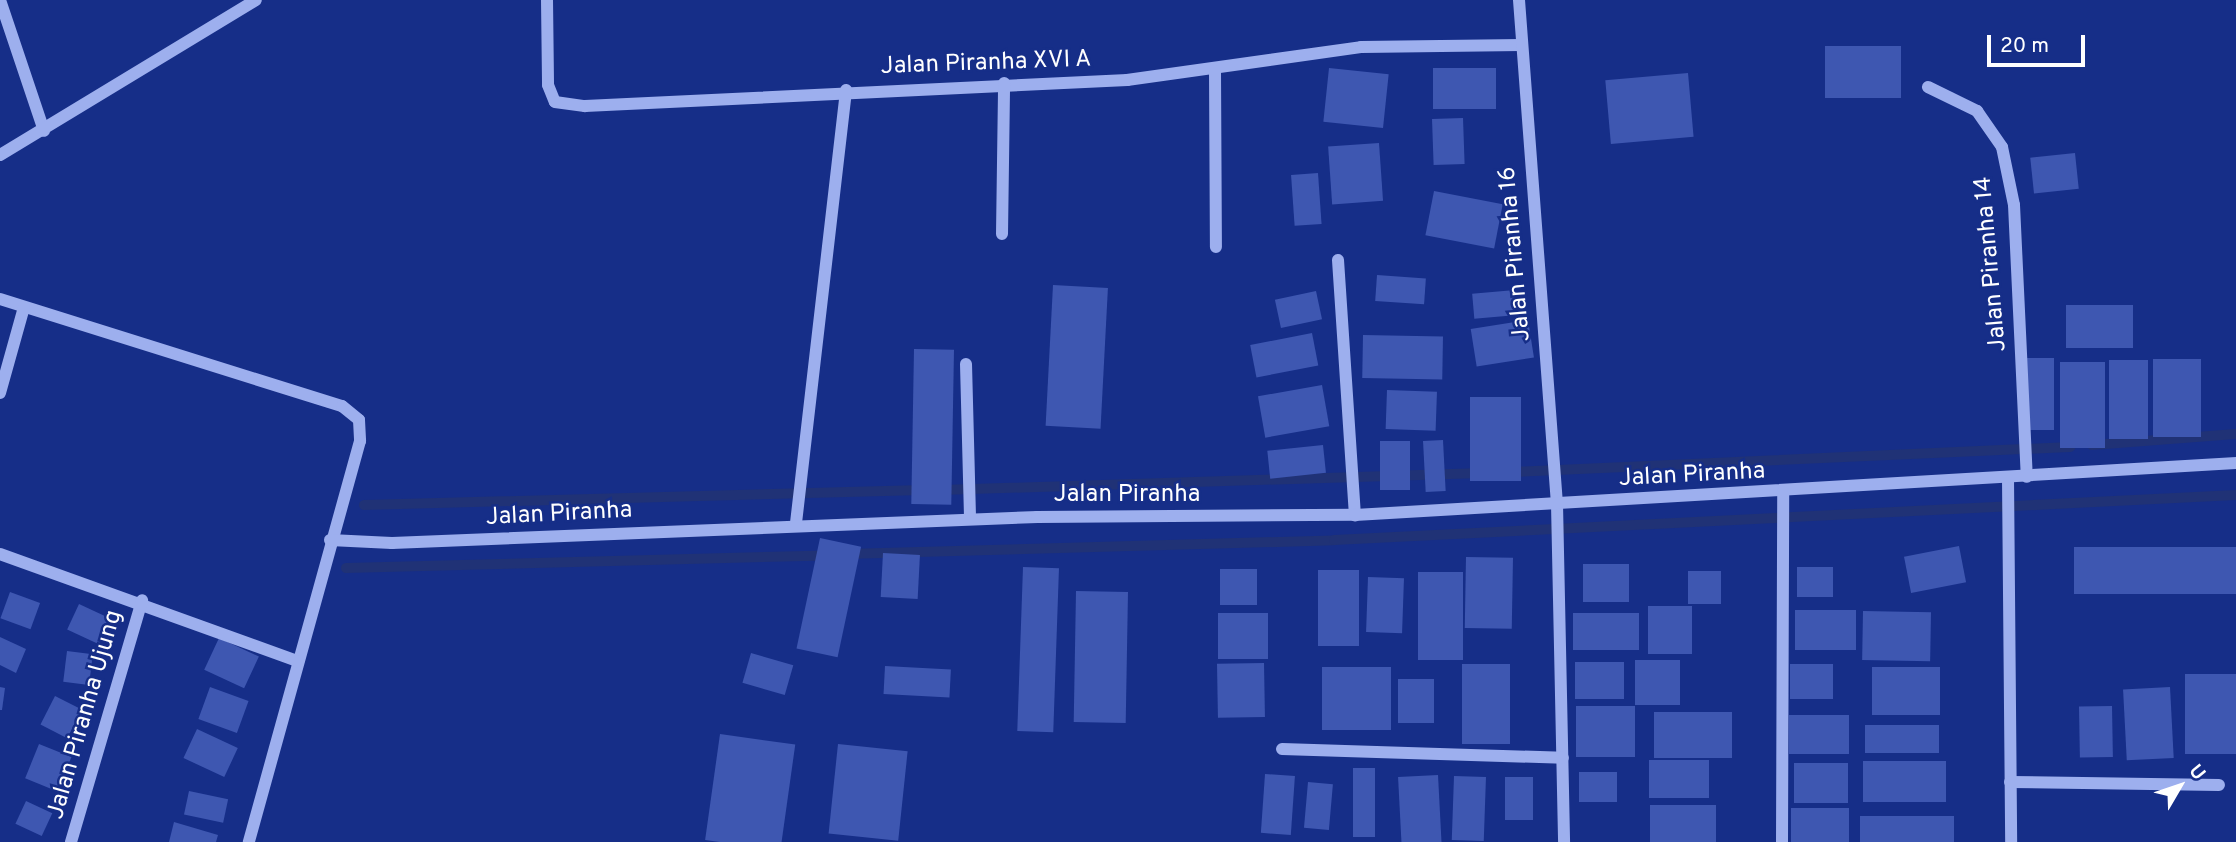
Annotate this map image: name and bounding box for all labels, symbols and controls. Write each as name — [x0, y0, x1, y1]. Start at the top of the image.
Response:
scale bar — [1991, 21, 2089, 65]
text: 20 m — [2000, 33, 2049, 60]
street label: Jalan Piranha XVI A — [880, 46, 1092, 82]
street label: Jalan Piranha 16 — [1494, 165, 1538, 343]
street label: Jalan Piranha 14 — [1970, 175, 2014, 353]
street label: Jalan Piranha — [1618, 458, 1766, 494]
street label: Jalan Piranha — [1054, 482, 1200, 510]
street label: Jalan Piranha — [485, 497, 633, 533]
street label: Jalan Piranha Ujung — [42, 607, 130, 823]
north arrow — [2145, 751, 2215, 821]
text: U — [2183, 760, 2210, 786]

